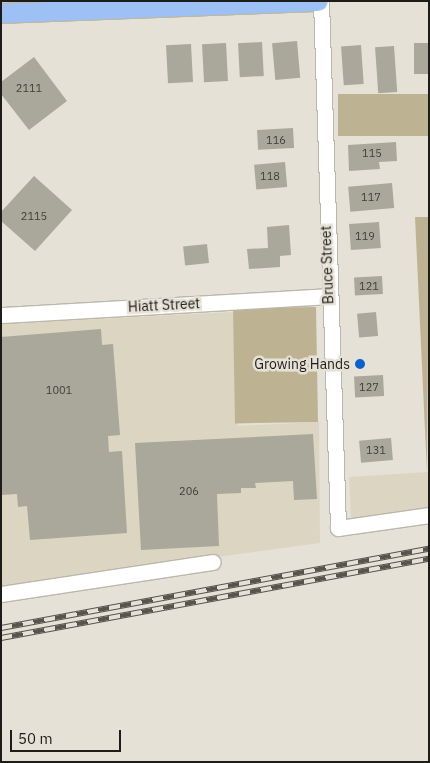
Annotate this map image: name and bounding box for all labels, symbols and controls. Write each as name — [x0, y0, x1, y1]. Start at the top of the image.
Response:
house number: 2111 — [16, 81, 42, 95]
house number: 116 — [266, 133, 286, 147]
house number: 115 — [362, 146, 382, 160]
house number: 118 — [260, 169, 280, 183]
house number: 117 — [361, 190, 381, 204]
house number: 2115 — [21, 209, 47, 223]
street label: Bruce Street — [317, 225, 337, 305]
house number: 119 — [355, 229, 375, 243]
house number: 121 — [359, 279, 379, 293]
street label: Hiatt Street — [127, 295, 201, 315]
place label: Growing Hands — [254, 356, 350, 372]
marker: Growing Hands — [354, 358, 366, 370]
house number: 127 — [359, 380, 379, 394]
house number: 1001 — [46, 383, 72, 397]
house number: 131 — [366, 443, 386, 457]
house number: 206 — [179, 484, 199, 498]
scale bar — [12, 720, 124, 752]
text: 50 m — [18, 729, 53, 748]

